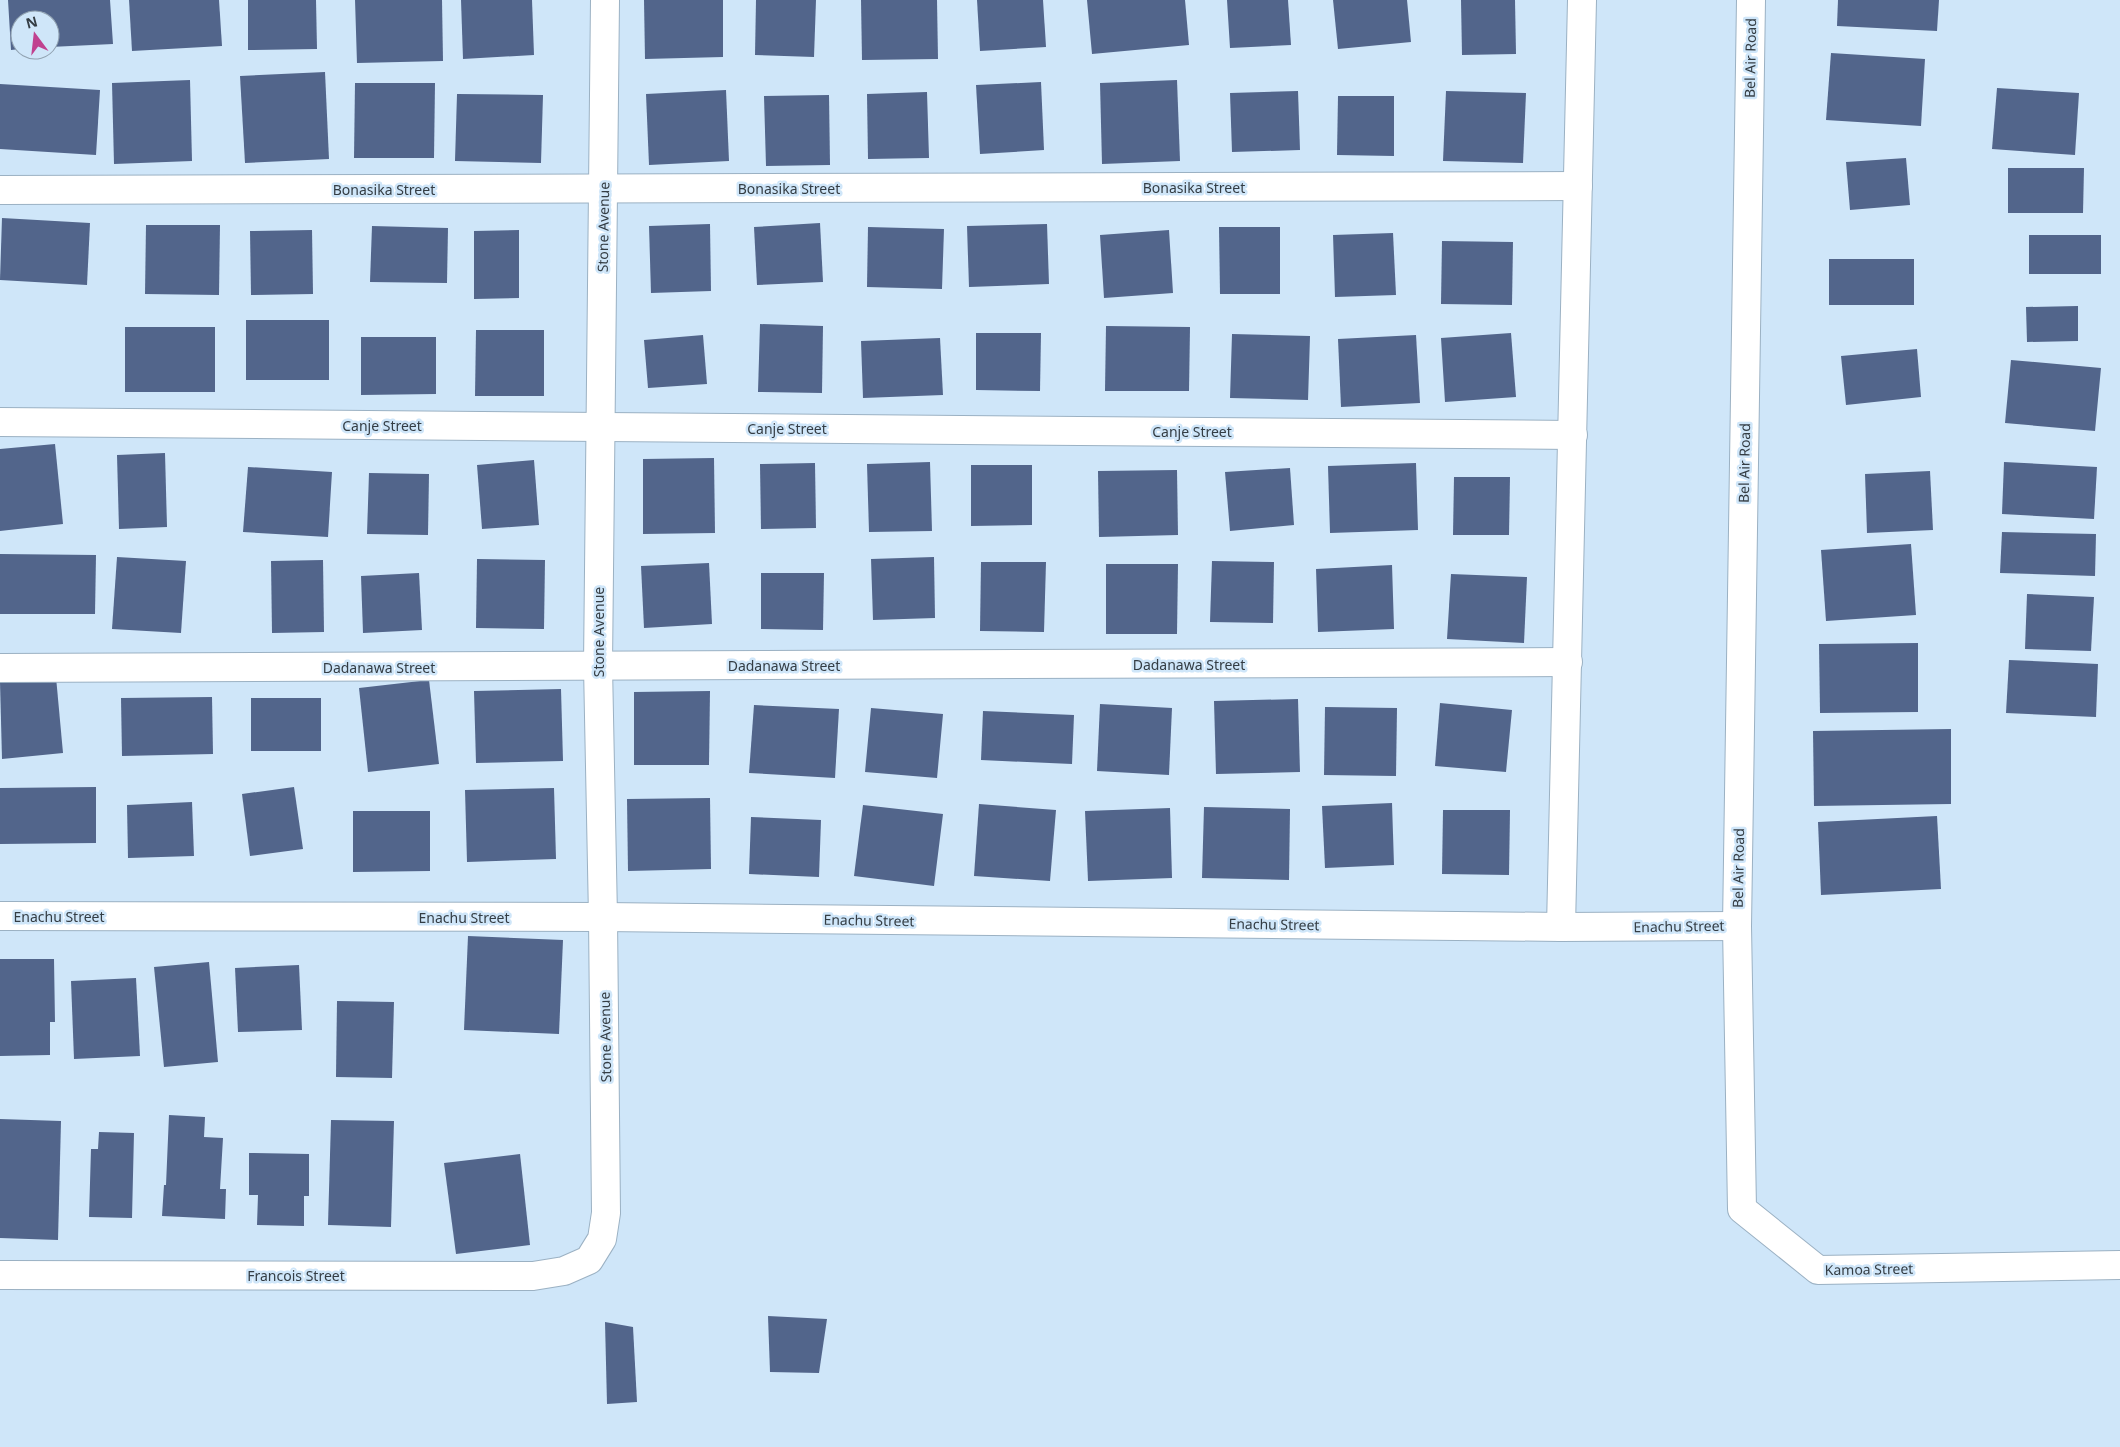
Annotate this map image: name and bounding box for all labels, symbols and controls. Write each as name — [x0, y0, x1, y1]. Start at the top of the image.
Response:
north arrow — [10, 10, 60, 60]
text: N — [24, 11, 39, 33]
street label: Bel Air Road — [1740, 18, 1760, 98]
street label: Bonasika Street — [1143, 178, 1245, 197]
street label: Bonasika Street — [738, 179, 840, 198]
street label: Bonasika Street — [333, 180, 435, 199]
street label: Stone Avenue — [593, 181, 613, 272]
street label: Canje Street — [342, 416, 422, 435]
street label: Canje Street — [747, 419, 827, 438]
street label: Canje Street — [1152, 422, 1232, 441]
street label: Bel Air Road — [1734, 423, 1754, 503]
street label: Stone Avenue — [589, 587, 608, 677]
street label: Dadanawa Street — [1133, 655, 1245, 674]
street label: Dadanawa Street — [728, 656, 840, 675]
street label: Dadanawa Street — [323, 658, 435, 677]
street label: Bel Air Road — [1728, 828, 1748, 908]
street label: Enachu Street — [13, 907, 105, 926]
street label: Enachu Street — [418, 908, 510, 927]
street label: Enachu Street — [823, 910, 915, 930]
street label: Enachu Street — [1228, 914, 1320, 934]
street label: Enachu Street — [1633, 916, 1725, 936]
street label: Stone Avenue — [595, 991, 615, 1082]
street label: Kamoa Street — [1825, 1259, 1913, 1279]
street label: Francois Street — [247, 1266, 345, 1285]

